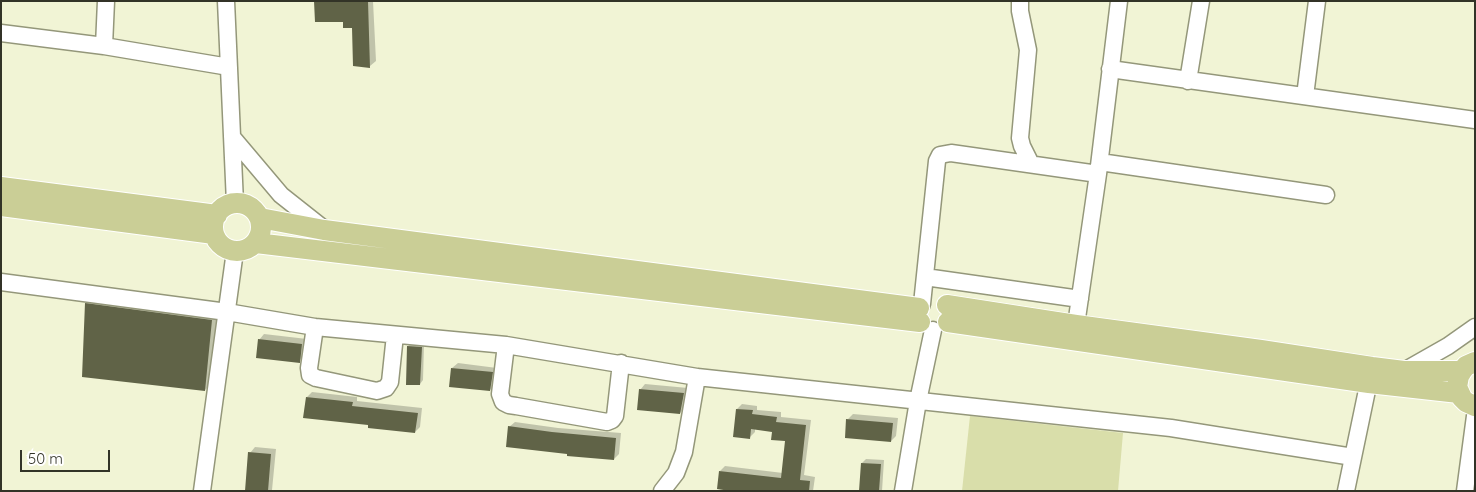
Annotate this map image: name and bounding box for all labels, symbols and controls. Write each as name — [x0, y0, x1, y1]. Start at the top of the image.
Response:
scale bar — [22, 440, 112, 472]
text: 50 m — [28, 449, 63, 468]

